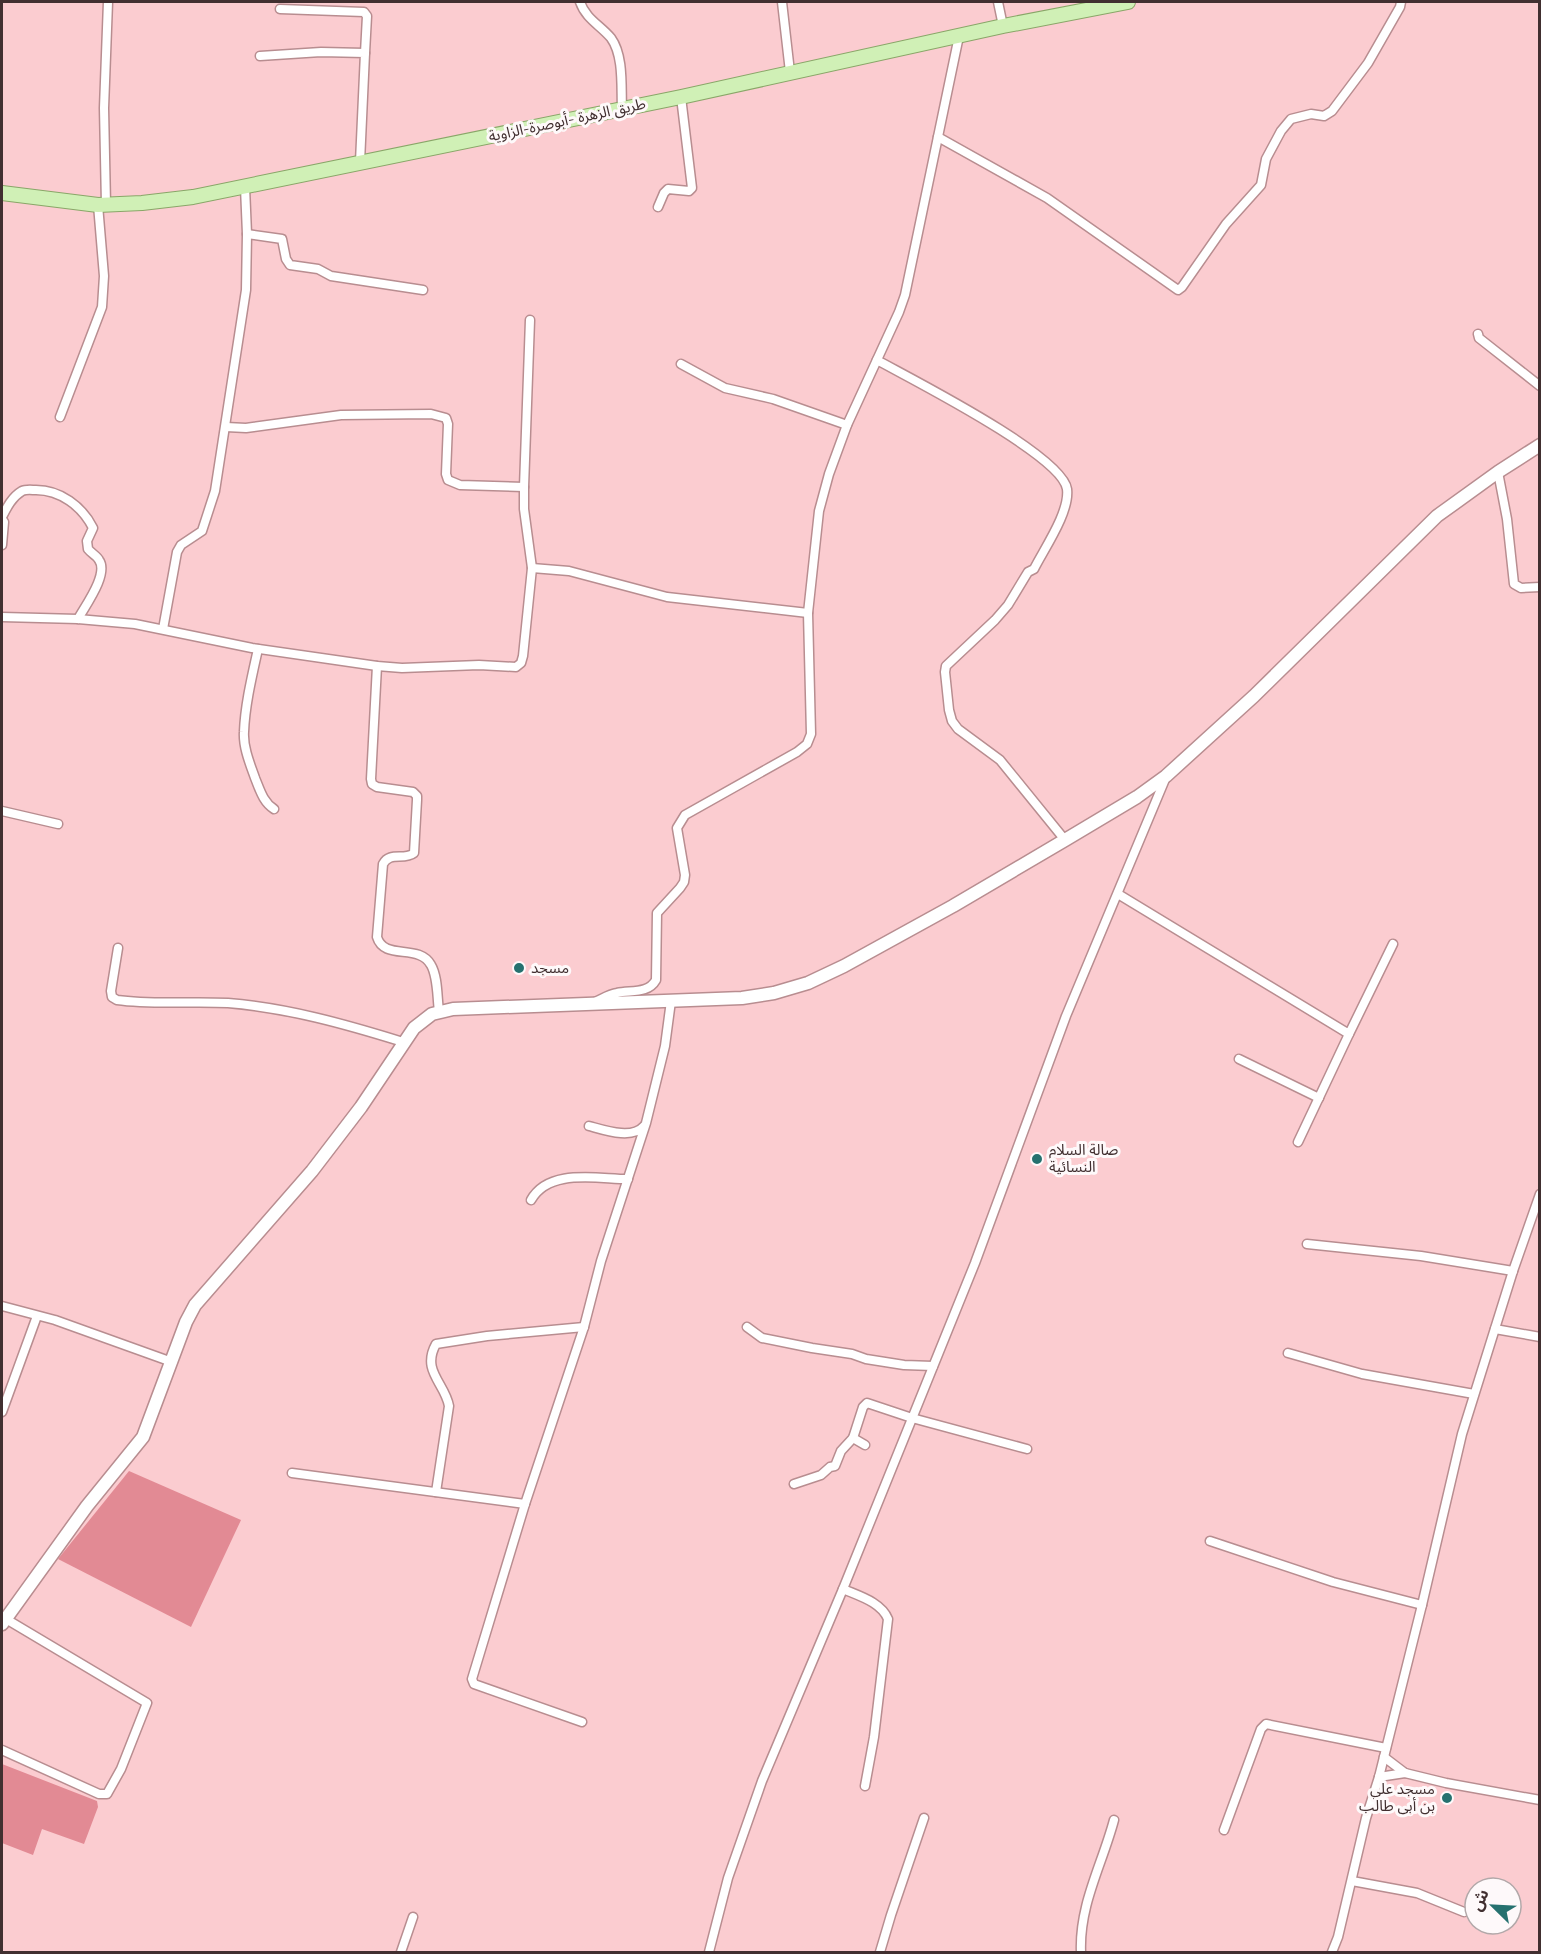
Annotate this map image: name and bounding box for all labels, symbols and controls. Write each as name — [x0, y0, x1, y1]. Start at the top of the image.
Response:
street label: طريق الزهرة -أبوصرة-الزاوية — [487, 95, 647, 146]
place label: مسجد — [531, 959, 569, 977]
marker: مسجد — [512, 961, 526, 975]
place label: صالة السلام النسائية — [1049, 1141, 1118, 1176]
marker: صالة السلام النسائية — [1030, 1152, 1044, 1166]
place label: مسجد علي بن أبى طالب — [1359, 1780, 1435, 1815]
marker: مسجد علي بن أبى طالب — [1440, 1791, 1454, 1805]
north arrow — [1463, 1876, 1523, 1936]
text: ش — [1467, 1886, 1493, 1914]

